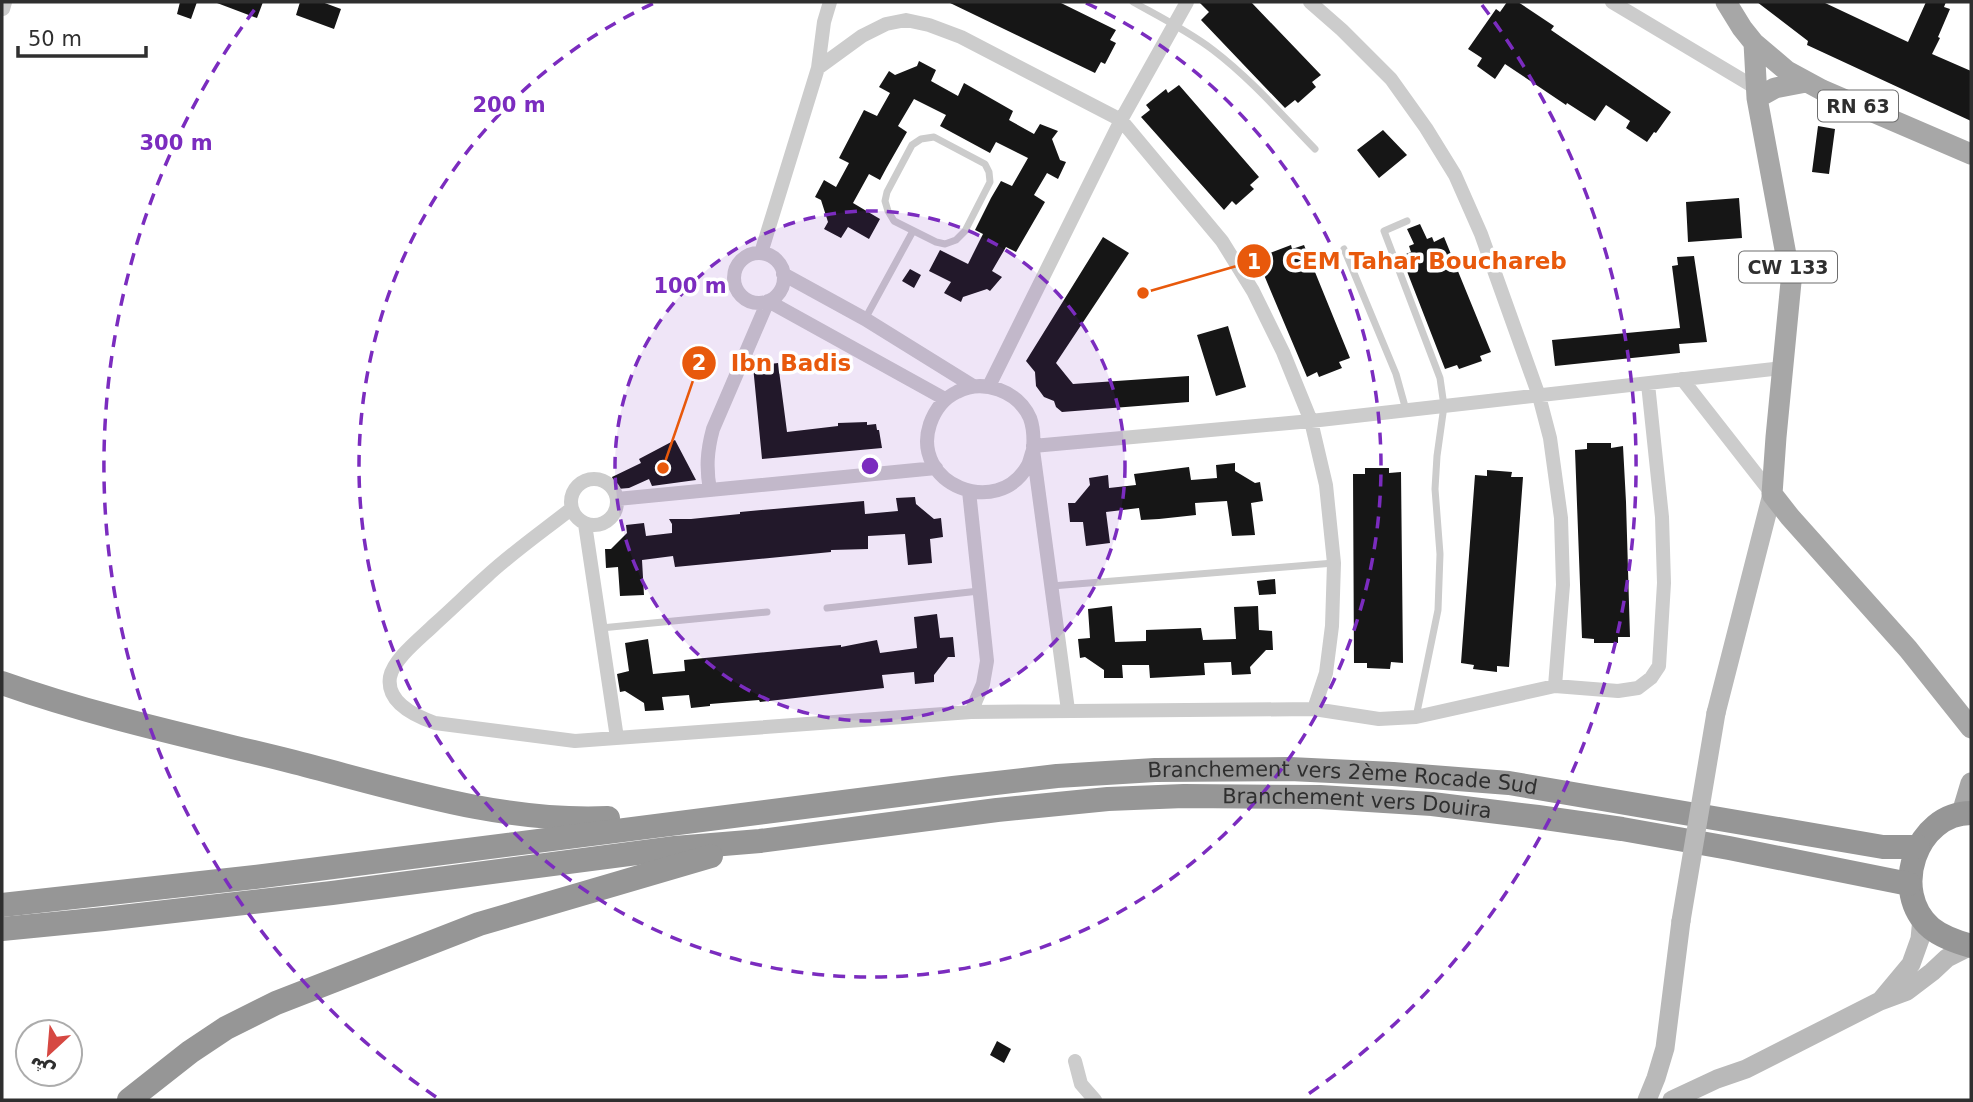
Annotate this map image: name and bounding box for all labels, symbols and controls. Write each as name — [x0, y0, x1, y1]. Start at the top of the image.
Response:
scale bar — [18, 14, 145, 58]
text: 50 m — [28, 27, 82, 51]
road number: RN 63 — [1818, 90, 1898, 122]
text: 200 m — [472, 93, 546, 117]
text: 300 m — [139, 131, 213, 155]
callout: CEM Tahar Bouchareb — [1236, 239, 1581, 283]
text: CEM Tahar Bouchareb — [1285, 248, 1567, 274]
text: 1 — [1247, 250, 1261, 274]
road number: CW 133 — [1739, 252, 1837, 282]
text: 100 m — [653, 274, 727, 298]
callout: Ibn Badis — [682, 341, 865, 385]
text: Ibn Badis — [731, 350, 851, 376]
text: 2 — [692, 351, 706, 375]
centre of rings — [858, 454, 882, 478]
street label: Branchement vers 2ème Rocade Sud — [1147, 757, 1539, 800]
street label: Branchement vers Douira — [1222, 784, 1493, 823]
north arrow — [14, 1018, 84, 1088]
text: ش — [25, 1052, 59, 1084]

